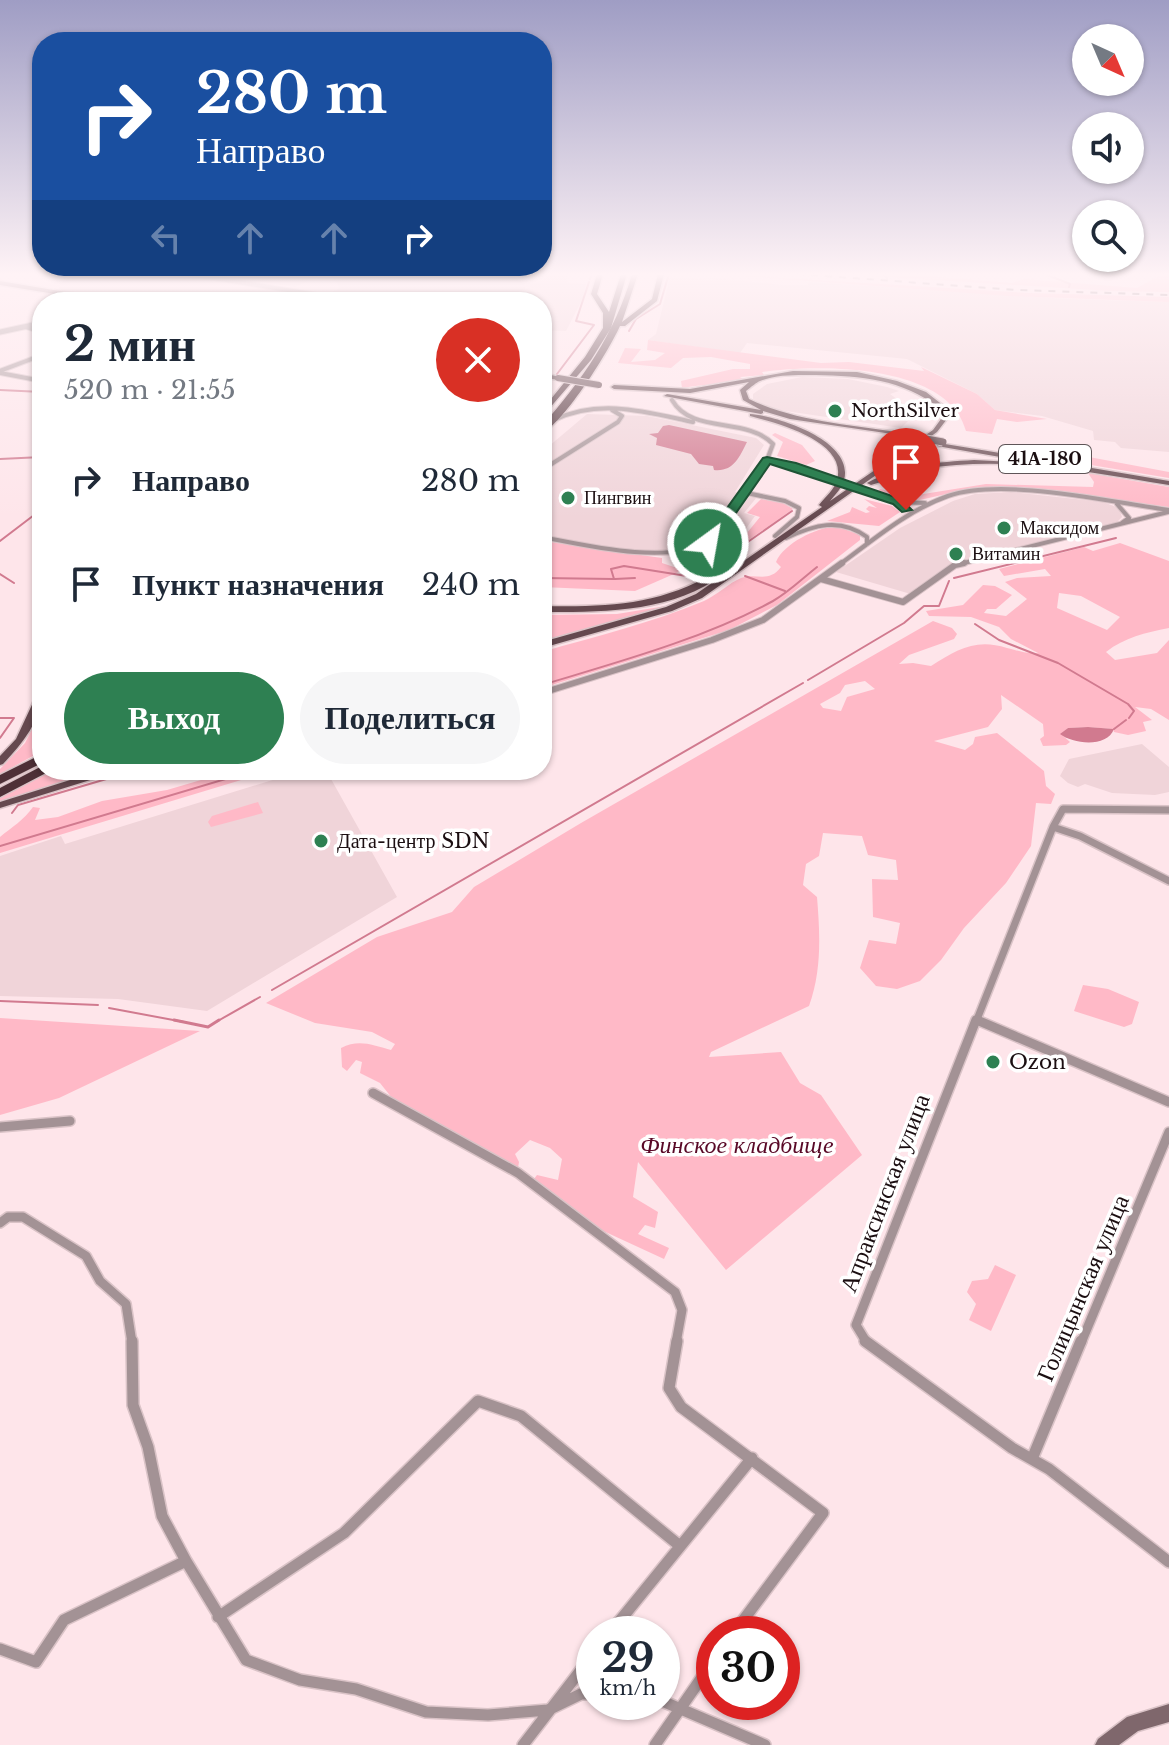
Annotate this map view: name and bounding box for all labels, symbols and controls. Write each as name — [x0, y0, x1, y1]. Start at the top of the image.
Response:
north arrow — [1072, 24, 1144, 96]
map controls — [1072, 24, 1144, 272]
text: 280 m — [196, 59, 387, 128]
icon: right — [64, 64, 168, 168]
button: sound — [1072, 112, 1144, 184]
text: Направо — [196, 128, 326, 173]
button: search — [1072, 200, 1144, 272]
icon: left — [144, 216, 188, 260]
icon: ahead — [228, 216, 272, 260]
icon: ahead — [312, 216, 356, 260]
icon: right — [396, 216, 440, 260]
text: 2 мин — [64, 314, 196, 374]
button: close — [436, 318, 520, 402]
text: 520 m · 21:55 — [64, 374, 236, 406]
place label: NorthSilver — [851, 400, 960, 422]
marker: NorthSilver — [826, 402, 844, 420]
pin — [872, 428, 940, 510]
icon: arrive — [884, 440, 928, 484]
road number: 41А-180 — [999, 445, 1091, 473]
icon: right — [64, 458, 108, 502]
text: Направо — [132, 462, 250, 499]
text: 280 m — [421, 462, 520, 499]
place label: Пингвин — [584, 487, 652, 509]
marker: Пингвин — [559, 489, 577, 507]
position arrow — [666, 501, 750, 585]
place label: Максидом — [1020, 517, 1099, 539]
marker: Максидом — [995, 519, 1013, 537]
place label: Витамин — [972, 543, 1041, 565]
marker: Витамин — [947, 545, 965, 563]
icon: arrive — [64, 562, 108, 606]
text: Пункт назначения — [132, 566, 384, 603]
text: 240 m — [422, 566, 520, 603]
button: Выход — [64, 672, 284, 764]
button: Поделиться — [300, 672, 520, 764]
place label: Дата-центр SDN — [337, 829, 490, 853]
marker: Дата-центр SDN — [312, 832, 330, 850]
place label: Ozon — [1009, 1050, 1066, 1074]
marker: Ozon — [984, 1053, 1002, 1071]
street label: Апраксинская улица — [833, 1089, 936, 1296]
park label: Финское кладбище — [640, 1130, 834, 1159]
street label: Голицынская улица — [1030, 1190, 1135, 1385]
speed limit sign: 30 — [696, 1616, 800, 1720]
text: 29 — [602, 1633, 655, 1683]
text: km/h — [600, 1676, 656, 1700]

